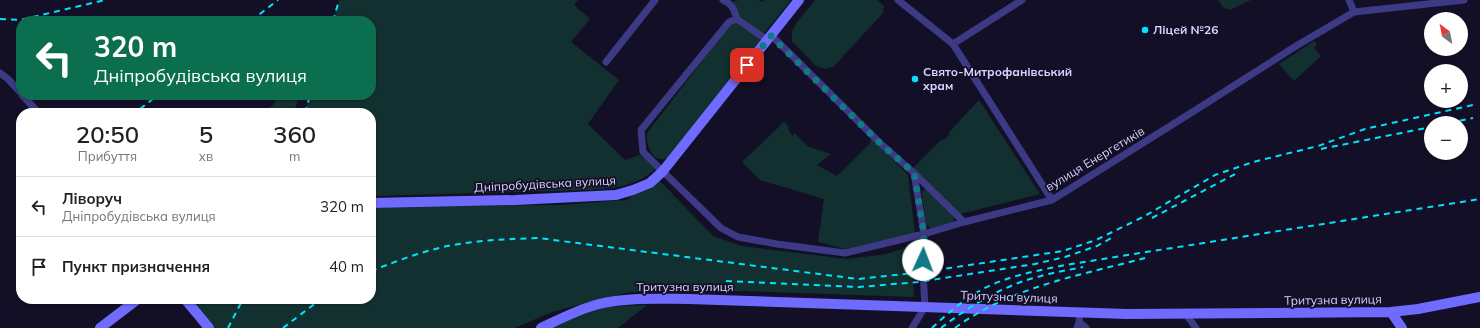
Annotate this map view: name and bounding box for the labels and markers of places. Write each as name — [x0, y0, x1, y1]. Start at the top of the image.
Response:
place label: Ліцей №26 — [1153, 22, 1218, 37]
marker: Ліцей №26 — [1140, 25, 1150, 35]
pin — [730, 48, 764, 82]
place label: Свято-Митрофанівський храм — [922, 64, 1072, 93]
marker: Свято-Митрофанівський храм — [910, 74, 920, 84]

